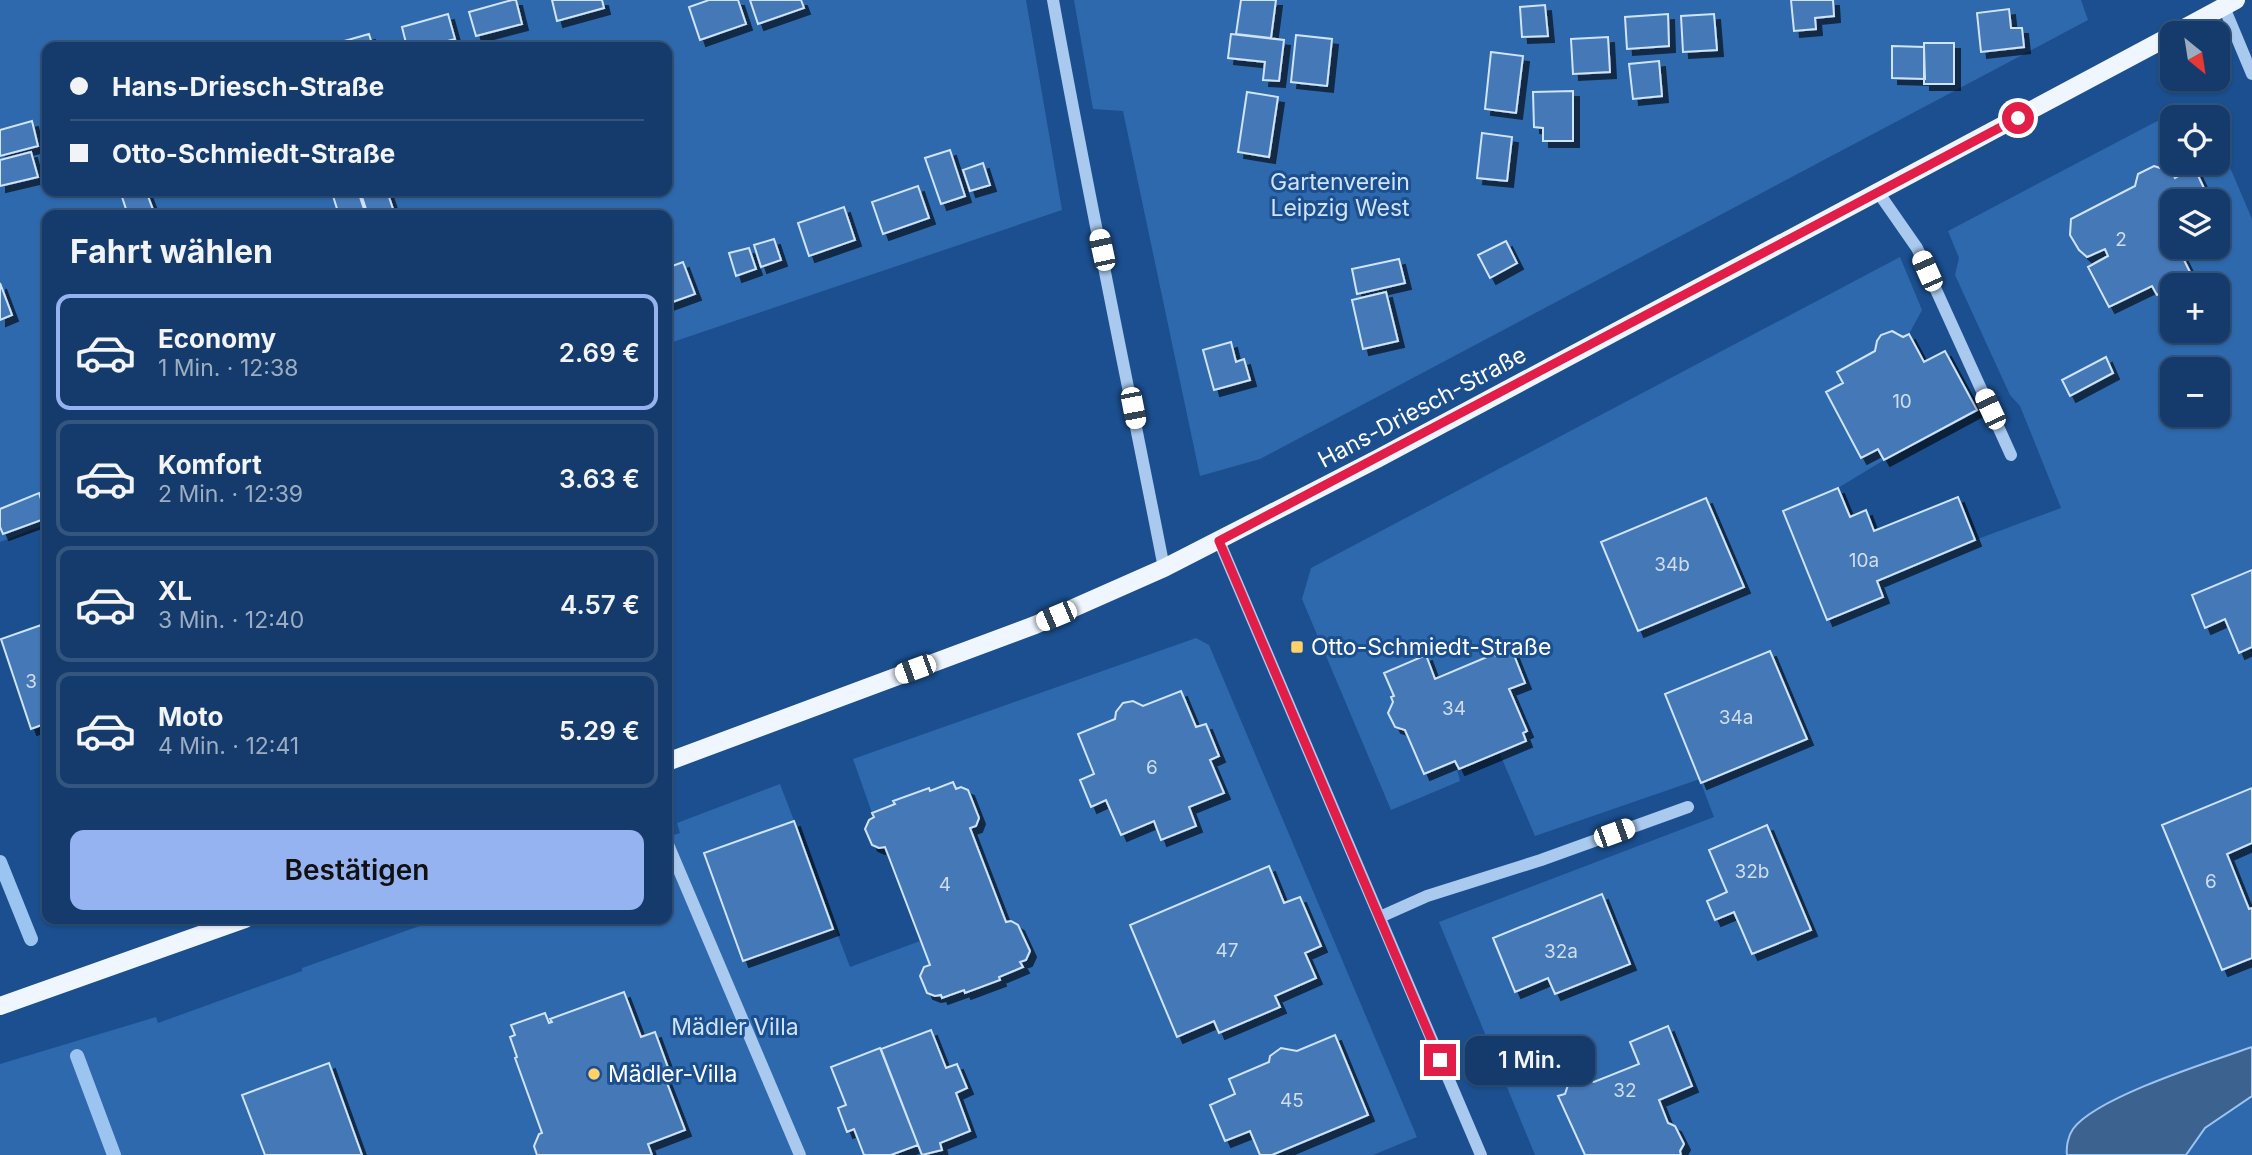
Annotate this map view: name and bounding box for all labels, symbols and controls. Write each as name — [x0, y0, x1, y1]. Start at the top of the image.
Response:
north arrow — [2160, 21, 2230, 91]
map controls — [2160, 21, 2230, 427]
text: Hans-Driesch-Straße — [112, 71, 384, 102]
route start — [2002, 102, 2034, 134]
button: locate — [2160, 105, 2230, 175]
text: Otto-Schmiedt-Straße — [112, 138, 395, 169]
park label: Gartenverein Leipzig West — [1270, 168, 1410, 222]
button: layers — [2160, 189, 2230, 259]
car — [1088, 227, 1117, 273]
house number: 2 — [2115, 228, 2127, 251]
text: Fahrt wählen — [70, 232, 273, 271]
car — [1909, 248, 1946, 294]
button: + — [2160, 273, 2230, 343]
icon: car — [74, 321, 137, 384]
text: Economy — [158, 323, 276, 354]
text: 2.69 € — [559, 337, 640, 368]
street label: Hans-Driesch-Straße — [1313, 340, 1531, 474]
text: 1 Min. · 12:38 — [158, 354, 298, 382]
button: − — [2160, 357, 2230, 427]
car — [1119, 385, 1148, 431]
car — [1972, 386, 2009, 432]
house number: 10 — [1892, 390, 1912, 413]
icon: car — [74, 447, 137, 510]
text: Komfort — [158, 449, 262, 480]
text: 3.63 € — [559, 463, 640, 494]
text: 2 Min. · 12:39 — [158, 480, 303, 508]
house number: 10a — [1849, 549, 1879, 572]
house number: 34b — [1654, 553, 1690, 576]
icon: car — [74, 573, 137, 636]
text: XL — [158, 575, 192, 606]
text: 4.57 € — [560, 589, 640, 620]
car — [1033, 598, 1080, 634]
text: 3 Min. · 12:40 — [158, 606, 304, 634]
place label: Otto-Schmiedt-Straße — [1311, 633, 1551, 661]
marker: Otto-Schmiedt-Straße — [1289, 639, 1305, 655]
car — [892, 652, 939, 686]
house number: 3 — [25, 670, 37, 693]
house number: 34 — [1442, 697, 1466, 720]
icon: car — [74, 699, 137, 762]
text: Moto — [158, 701, 223, 732]
house number: 34a — [1719, 706, 1753, 729]
text: 5.29 € — [559, 715, 640, 746]
text: 4 Min. · 12:41 — [158, 732, 299, 760]
house number: 6 — [1146, 756, 1158, 779]
car — [1591, 816, 1638, 850]
button: Bestätigen — [70, 830, 644, 910]
house number: 32b — [1735, 860, 1769, 883]
house number: 6 — [2205, 870, 2217, 893]
house number: 4 — [939, 873, 951, 896]
house number: 47 — [1215, 939, 1239, 962]
house number: 32a — [1544, 940, 1578, 963]
park label: Mädler Villa — [671, 1013, 799, 1041]
callout: 1 Min. — [1464, 1036, 1594, 1084]
route end — [1424, 1044, 1456, 1076]
text: 1 Min. — [1498, 1046, 1562, 1074]
place label: Mädler-Villa — [608, 1060, 737, 1088]
marker: Mädler-Villa — [586, 1066, 602, 1082]
house number: 32 — [1613, 1079, 1637, 1102]
house number: 45 — [1280, 1089, 1304, 1112]

